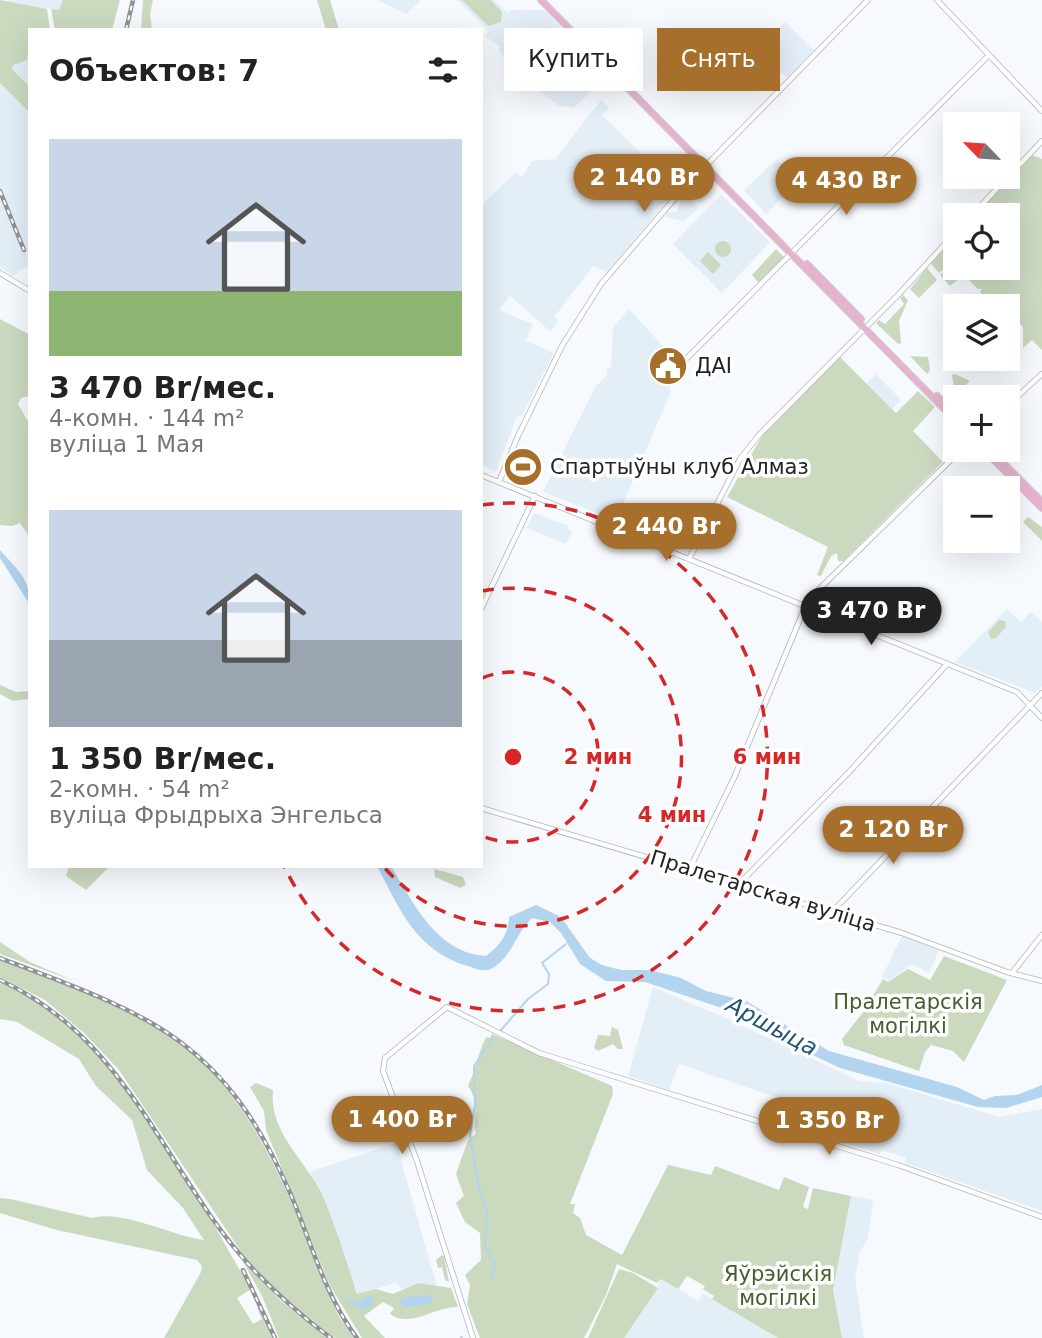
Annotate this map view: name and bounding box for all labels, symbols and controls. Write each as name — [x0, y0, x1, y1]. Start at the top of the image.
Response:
chip: Купить — [504, 28, 643, 91]
chip: Снять — [657, 28, 780, 91]
icon: filters — [424, 51, 462, 89]
text: Объектов: 7 — [49, 53, 259, 88]
north arrow — [943, 112, 1020, 189]
map controls — [943, 112, 1020, 553]
pin: 2 140 Br — [572, 154, 716, 214]
pin: 4 430 Br — [774, 158, 918, 217]
text: 2 140 Br — [590, 164, 698, 190]
text: 4 430 Br — [792, 167, 900, 193]
icon: home — [193, 184, 319, 310]
button: locate — [943, 203, 1020, 280]
button: layers — [943, 294, 1020, 371]
public building icon: ДАІ — [647, 345, 689, 387]
place label: ДАІ — [695, 354, 732, 378]
text: 3 470 Br/мес. — [49, 370, 276, 405]
button: + — [943, 385, 1020, 462]
text: 4-комн. · 144 m² — [49, 405, 244, 431]
text: вуліца 1 Мая — [49, 431, 204, 457]
sports icon: Спартыўны клуб Алмаз — [502, 446, 544, 488]
place label: Спартыўны клуб Алмаз — [550, 455, 809, 479]
button: − — [943, 476, 1020, 553]
pin: 2 440 Br — [594, 504, 738, 563]
text: 2 440 Br — [612, 513, 720, 539]
icon: home — [193, 555, 319, 681]
pin: 3 470 Br — [799, 588, 943, 647]
text: 3 470 Br — [817, 597, 925, 623]
text: 1 350 Br/мес. — [49, 741, 276, 776]
centre of rings — [501, 745, 525, 769]
text: 2 мин — [564, 745, 632, 769]
text: 6 мин — [733, 745, 801, 769]
text: 2-комн. · 54 m² — [49, 776, 230, 802]
text: вуліца Фрыдрыха Энгельса — [49, 802, 383, 828]
text: 4 мин — [638, 803, 706, 827]
pin: 2 120 Br — [821, 806, 965, 866]
text: 2 120 Br — [839, 816, 947, 842]
street label: Пралетарская вуліца — [647, 845, 879, 937]
water label: Аршыца — [720, 990, 822, 1061]
park label: Пралетарскія могілкі — [833, 990, 983, 1038]
pin: 1 400 Br — [330, 1096, 474, 1156]
pin: 1 350 Br — [757, 1098, 901, 1157]
text: 1 400 Br — [348, 1106, 456, 1132]
text: 1 350 Br — [775, 1107, 883, 1133]
park label: Яўрэйскія могілкі — [724, 1262, 832, 1310]

